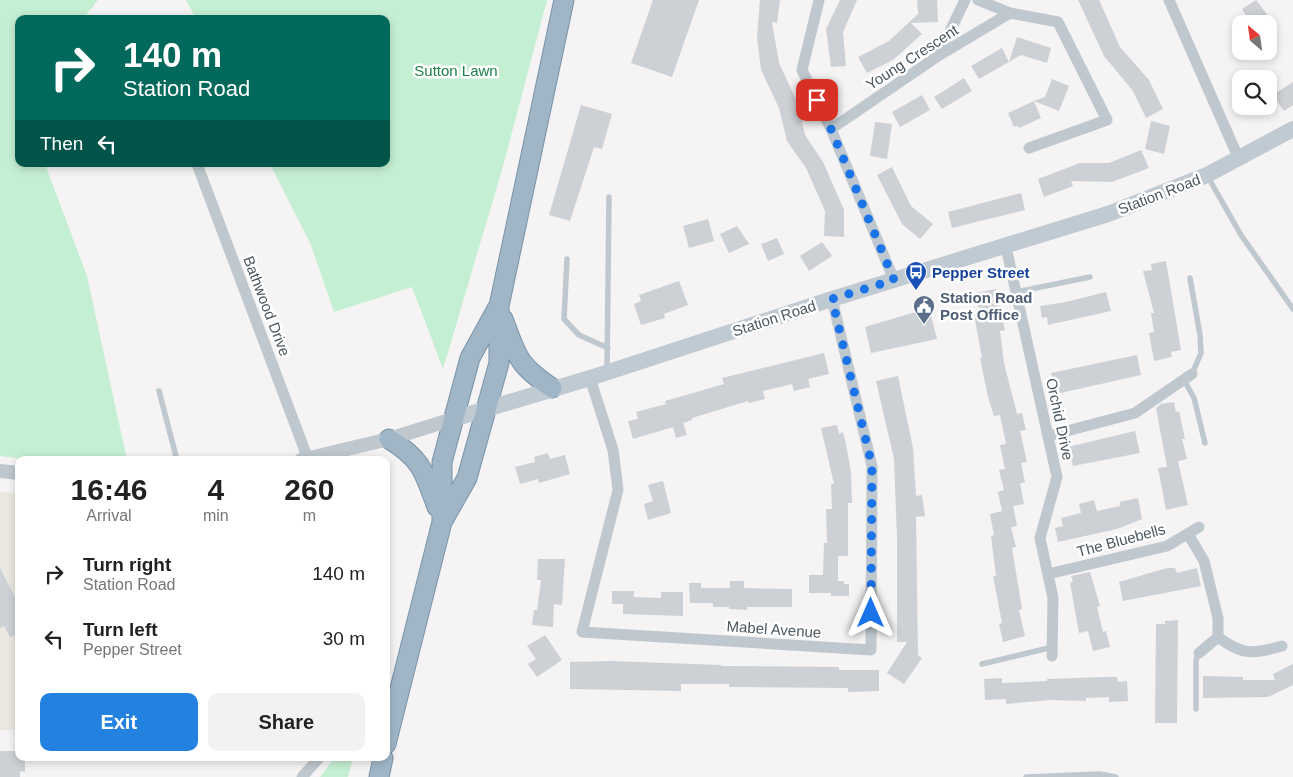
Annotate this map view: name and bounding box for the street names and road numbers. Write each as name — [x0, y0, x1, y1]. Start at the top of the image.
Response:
street label: Young Crescent — [863, 21, 962, 93]
street label: Station Road — [1115, 171, 1203, 217]
street label: Bathwood Drive — [240, 254, 294, 358]
street label: Station Road — [730, 297, 818, 339]
street label: Orchid Drive — [1043, 376, 1077, 462]
street label: The Bluebells — [1075, 520, 1167, 560]
street label: Mabel Avenue — [726, 617, 822, 641]

